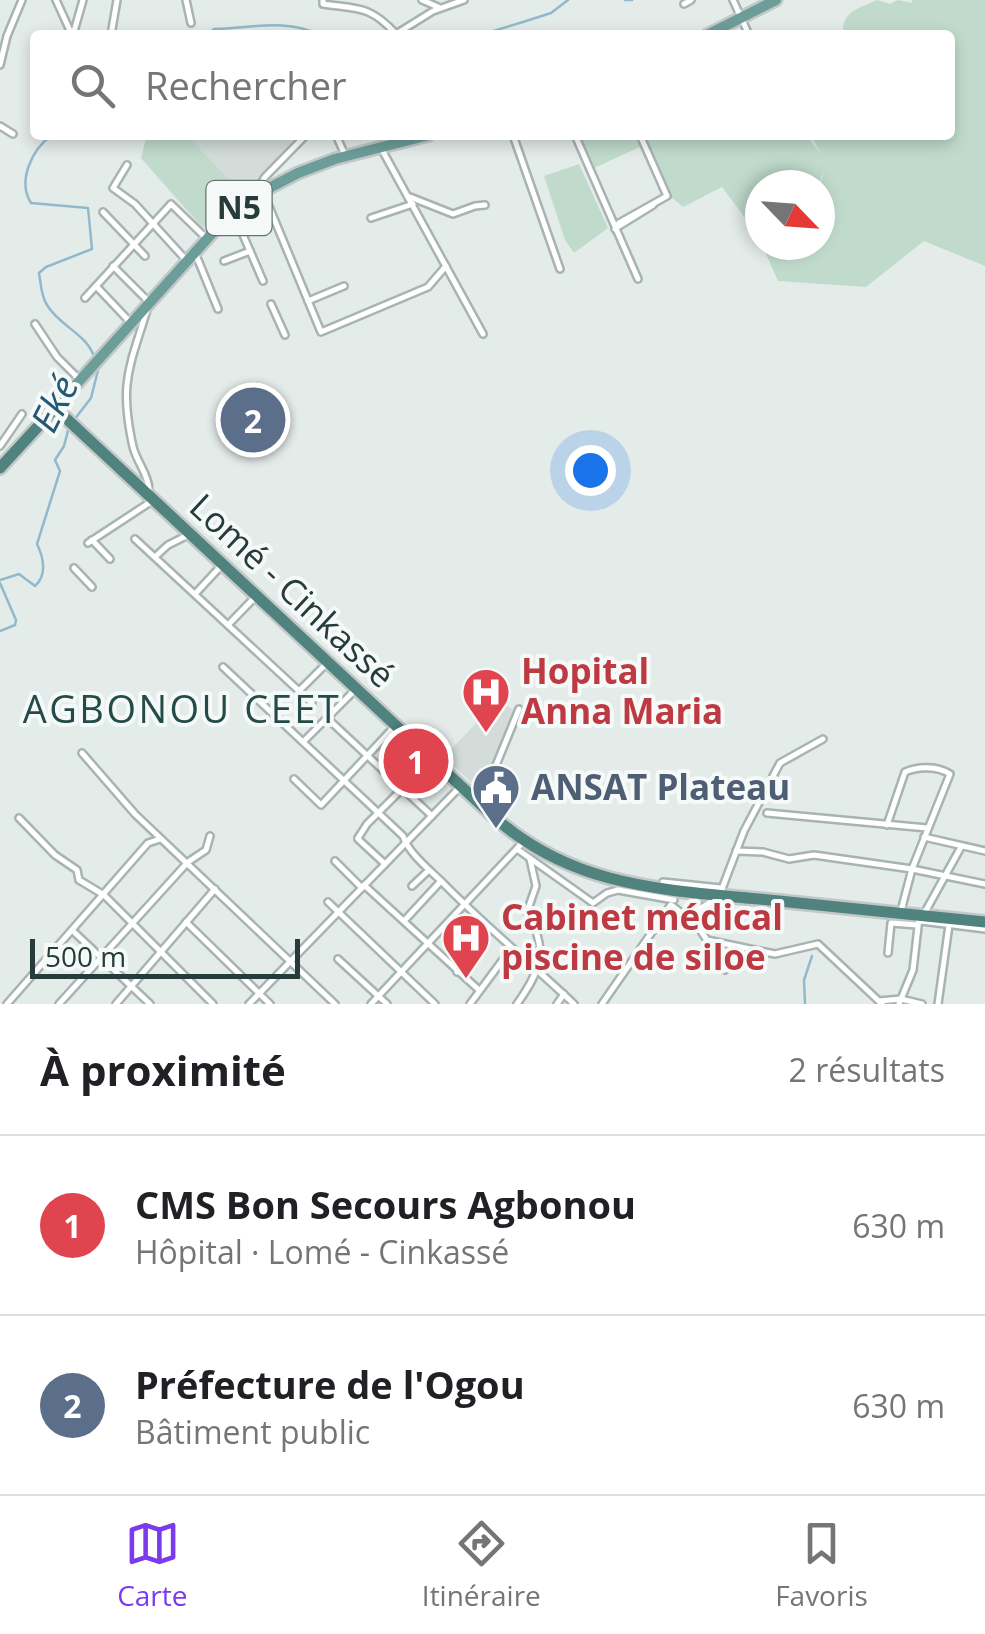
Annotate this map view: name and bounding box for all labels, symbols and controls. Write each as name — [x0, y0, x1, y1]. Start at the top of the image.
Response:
search box — [30, 30, 955, 140]
icon: search — [65, 58, 120, 113]
text: Rechercher — [145, 59, 347, 111]
north arrow — [745, 170, 835, 260]
road number: N5 — [206, 181, 272, 235]
water label: Eké — [17, 366, 89, 440]
pin: 2 — [220, 382, 286, 458]
your location — [565, 445, 616, 496]
street label: Lomé - Cinkassé — [180, 483, 406, 697]
place label: Hopital Anna Maria — [521, 647, 723, 734]
hospital icon: Hopital Anna Maria — [460, 666, 512, 734]
district label: AGBONOU CEET — [23, 682, 341, 734]
pin: 1 — [384, 724, 448, 798]
public building icon: ANSAT Plateau — [470, 762, 522, 830]
place label: ANSAT Plateau — [531, 763, 790, 810]
place label: Cabinet médical piscine de siloe — [501, 893, 783, 980]
hospital icon: Cabinet médical piscine de siloe — [440, 912, 492, 980]
scale bar — [30, 934, 300, 978]
text: 500 m — [45, 937, 126, 975]
text: À proximité — [40, 1041, 286, 1098]
text: 2 résultats — [789, 1048, 945, 1091]
text: CMS Bon Secours Agbonou — [135, 1178, 636, 1230]
text: 1 — [63, 1204, 82, 1247]
text: 630 m — [852, 1204, 945, 1247]
text: Hôpital · Lomé - Cinkassé — [135, 1230, 509, 1273]
text: Préfecture de l'Ogou — [135, 1358, 525, 1410]
text: 2 — [63, 1384, 82, 1427]
text: 630 m — [852, 1384, 945, 1427]
text: Bâtiment public — [135, 1410, 370, 1453]
tab: Carte — [117, 1516, 188, 1614]
tab: Itinéraire — [422, 1516, 541, 1614]
tab: Favoris — [775, 1516, 868, 1614]

